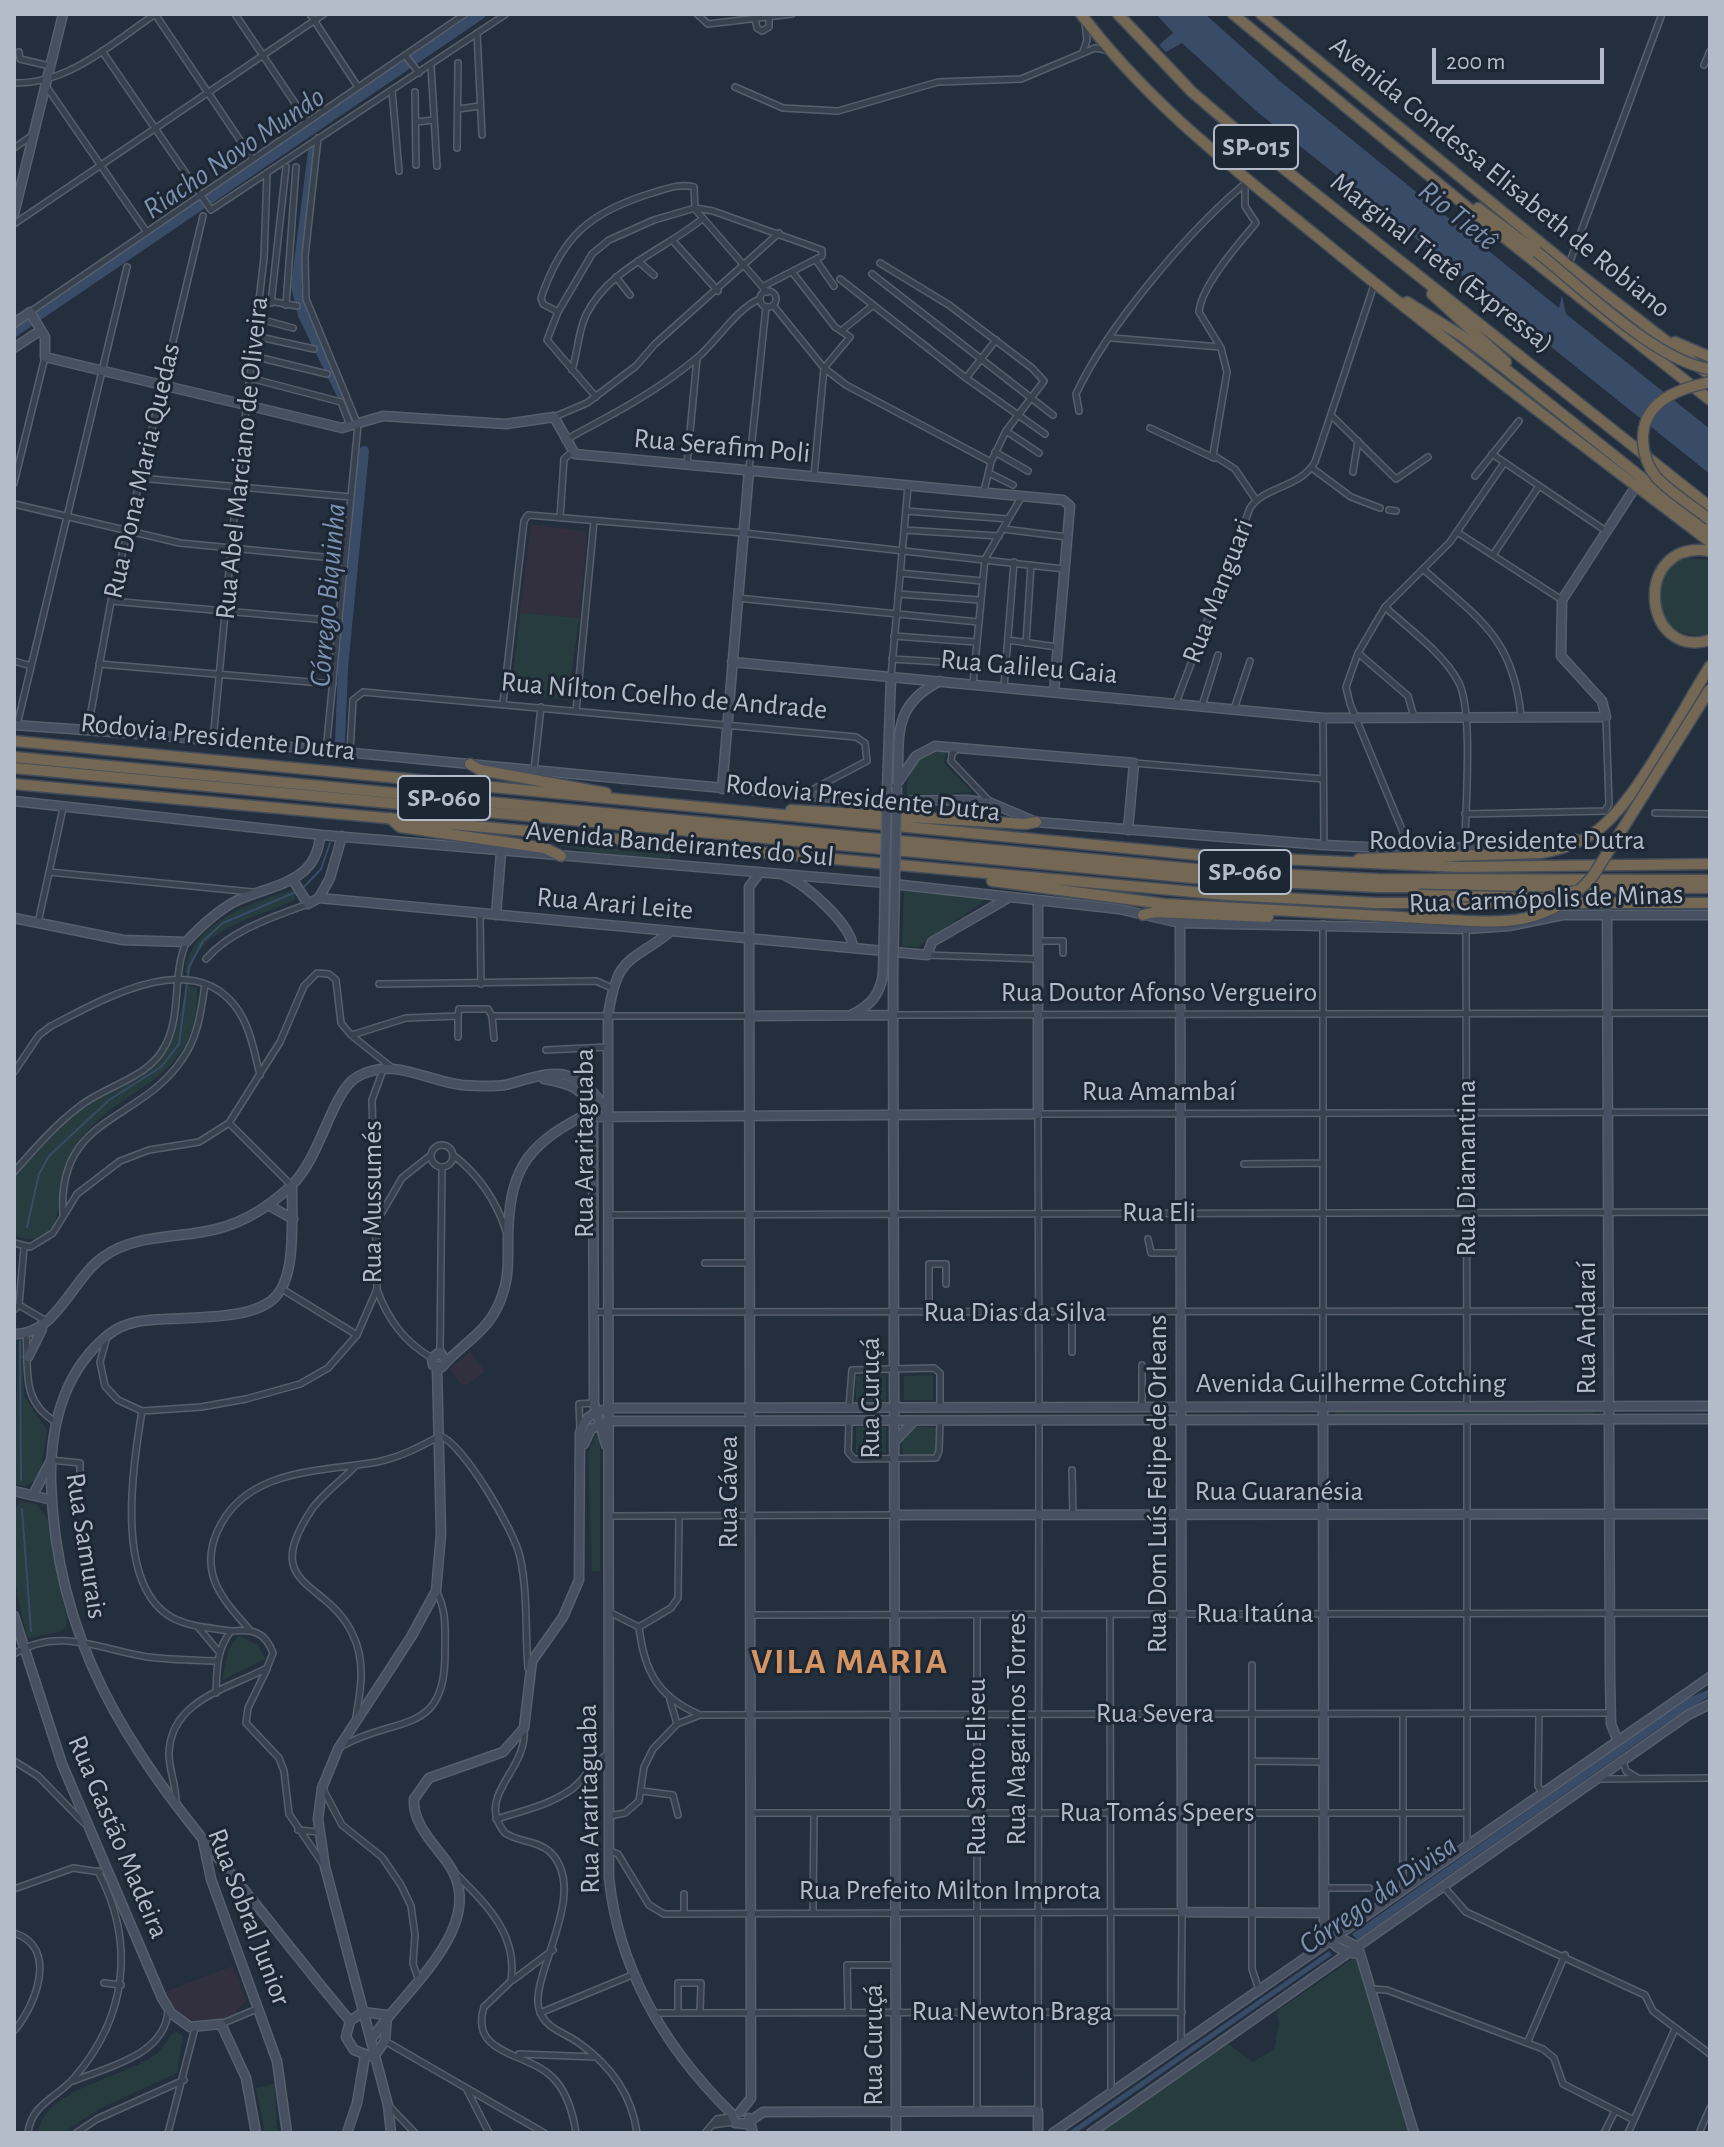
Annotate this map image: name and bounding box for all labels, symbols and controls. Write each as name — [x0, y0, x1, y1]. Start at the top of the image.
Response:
street label: Avenida Condessa Elisabeth de Robiano — [1323, 29, 1677, 325]
scale bar — [1436, 32, 1608, 82]
text: 200 m — [1446, 50, 1505, 74]
water label: Riacho Novo Mundo — [136, 79, 332, 227]
road number: SP-015 — [1214, 125, 1298, 169]
street label: Marginal Tietê (Expressa) — [1324, 165, 1560, 361]
water label: Rio Tietê — [1411, 173, 1505, 259]
street label: Rua Abel Marciano de Oliveira — [208, 295, 276, 621]
street label: Rua Dona Maria Quedas — [96, 340, 188, 602]
street label: Rua Serafim Poli — [632, 422, 812, 470]
water label: Córrego Biquinha — [302, 502, 354, 688]
street label: Rua Manguari — [1175, 514, 1261, 668]
street label: Rua Galileu Gaia — [939, 643, 1119, 691]
street label: Rua Nílton Coelho de Andrade — [500, 665, 828, 727]
street label: Rodovia Presidente Dutra — [79, 706, 357, 768]
street label: Rodovia Presidente Dutra — [724, 767, 1002, 829]
road number: SP-060 — [398, 776, 490, 820]
street label: Avenida Bandeirantes do Sul — [525, 814, 835, 874]
street label: Rodovia Presidente Dutra — [1369, 824, 1645, 858]
road number: SP-060 — [1199, 850, 1291, 894]
street label: Rua Carmópolis de Minas — [1408, 877, 1684, 921]
street label: Rua Arari Leite — [535, 880, 695, 928]
street label: Rua Doutor Afonso Vergueiro — [1001, 976, 1317, 1010]
street label: Rua Araritaguaba — [568, 1048, 602, 1238]
street label: Rua Amambaí — [1082, 1075, 1236, 1109]
street label: Rua Diamantina — [1450, 1080, 1484, 1256]
street label: Rua Mussumés — [356, 1120, 390, 1284]
street label: Rua Eli — [1122, 1196, 1196, 1230]
street label: Rua Andaraí — [1570, 1262, 1604, 1394]
street label: Rua Dias da Silva — [924, 1296, 1106, 1330]
street label: Rua Dom Luís Felipe de Orleans — [1141, 1315, 1175, 1653]
street label: Rua Curuçá — [854, 1337, 888, 1459]
street label: Avenida Guilherme Cotching — [1196, 1367, 1506, 1401]
street label: Rua Gávea — [712, 1435, 746, 1549]
street label: Rua Samurais — [58, 1471, 114, 1621]
street label: Rua Guaranésia — [1195, 1475, 1363, 1509]
street label: Rua Itaúna — [1196, 1597, 1314, 1631]
street label: Rua Magarinos Torres — [1000, 1612, 1034, 1846]
district label: VILA MARIA — [751, 1640, 949, 1684]
street label: Rua Santo Eliseu — [960, 1678, 994, 1856]
street label: Rua Severa — [1096, 1697, 1214, 1731]
street label: Rua Araritaguaba — [571, 1704, 607, 1894]
street label: Rua Gastão Madeira — [60, 1730, 176, 1944]
street label: Rua Tomás Speers — [1059, 1796, 1255, 1830]
street label: Rua Sobral Junior — [200, 1824, 298, 2010]
water label: Córrego da Divisa — [1292, 1827, 1464, 1963]
street label: Rua Prefeito Milton Improta — [799, 1874, 1101, 1908]
street label: Rua Curuçá — [857, 1984, 891, 2106]
street label: Rua Newton Braga — [912, 1995, 1112, 2029]

